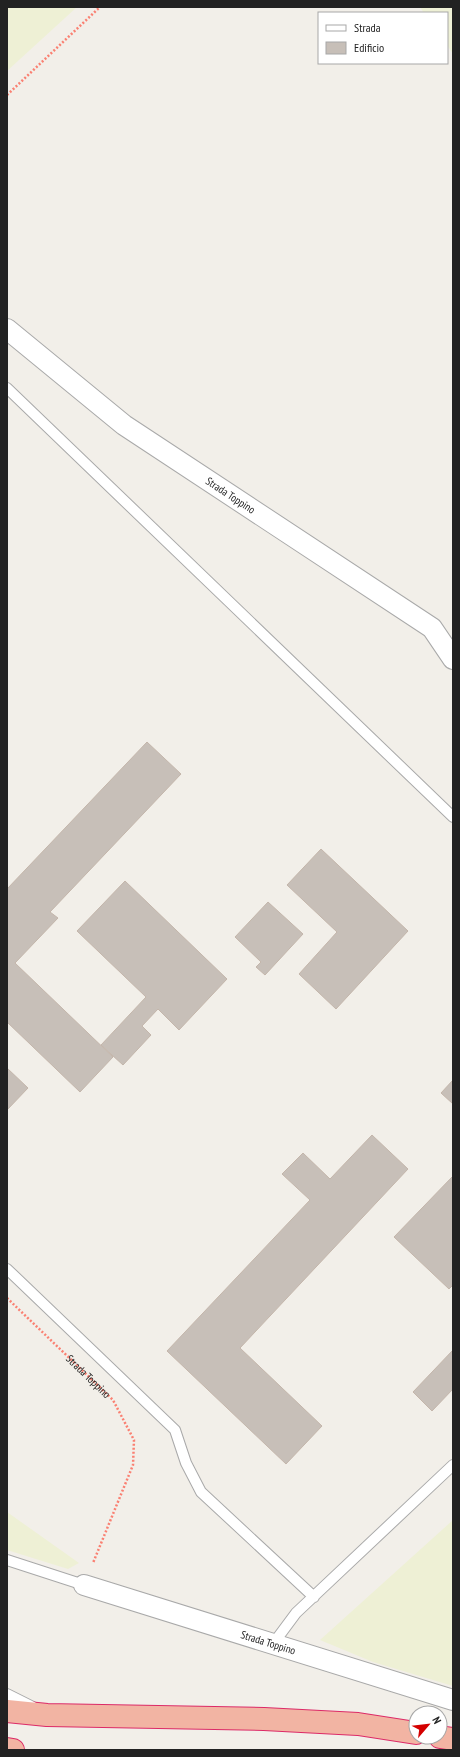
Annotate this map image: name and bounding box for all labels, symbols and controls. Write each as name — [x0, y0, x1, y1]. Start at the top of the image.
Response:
legend — [318, 12, 448, 64]
text: Strada — [354, 20, 381, 35]
text: Edificio — [354, 40, 384, 55]
street label: Strada Toppino — [203, 474, 258, 517]
street label: Strada Toppino — [63, 1352, 114, 1401]
street label: Strada Toppino — [239, 1627, 298, 1658]
north arrow — [408, 1705, 448, 1745]
text: N — [429, 1714, 444, 1726]

